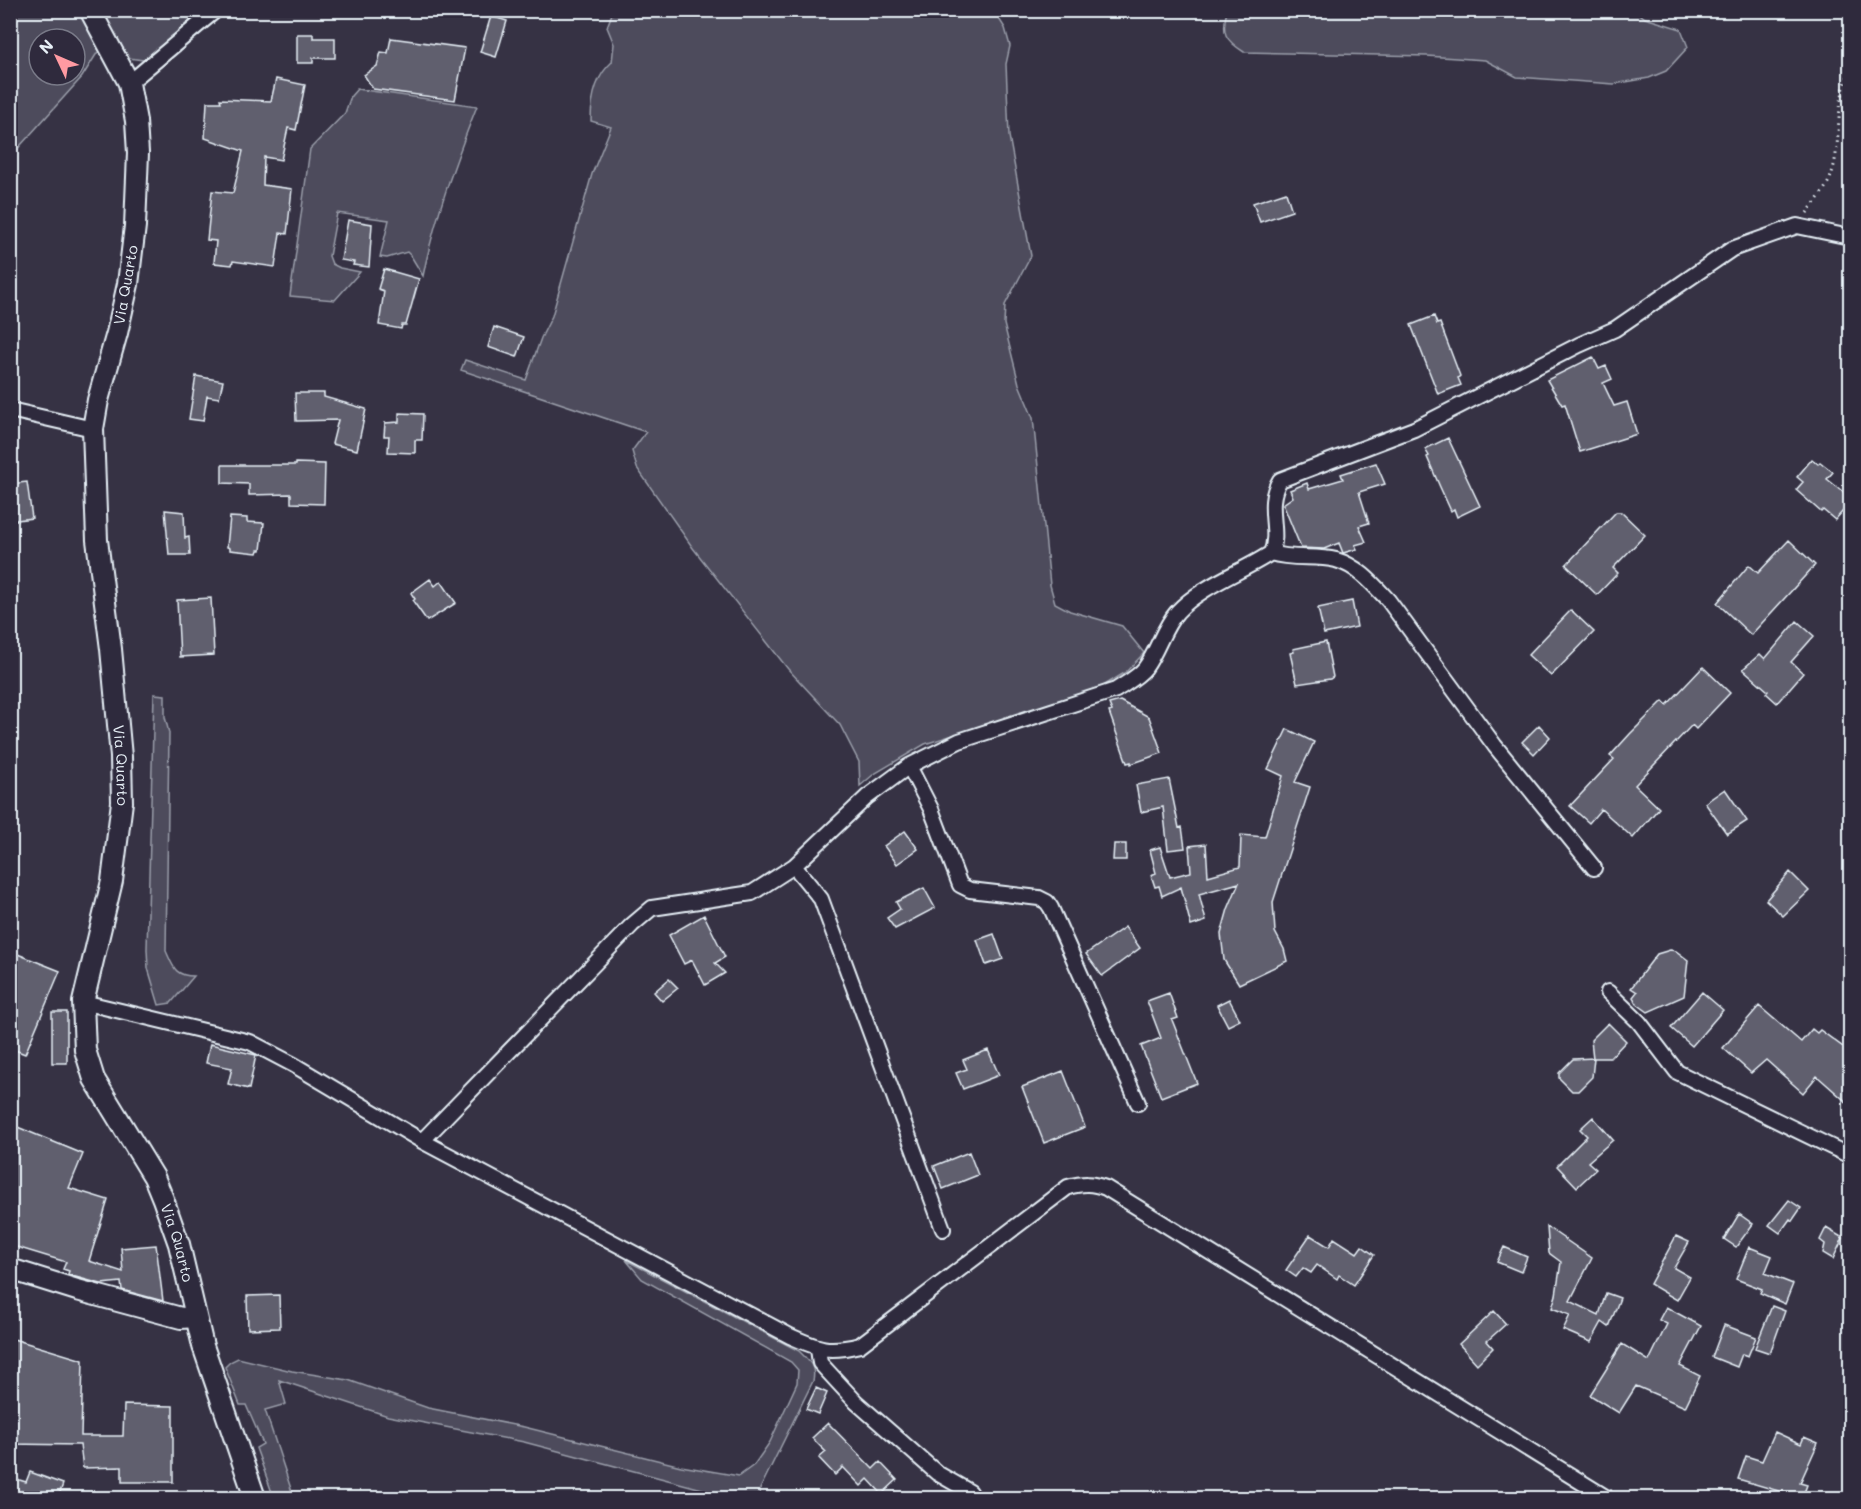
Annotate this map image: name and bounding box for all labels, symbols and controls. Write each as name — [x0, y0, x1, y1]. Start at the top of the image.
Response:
north arrow — [27, 27, 87, 87]
text: N — [34, 35, 58, 58]
street label: Via Quarto — [108, 243, 142, 326]
street label: Via Quarto — [109, 724, 133, 806]
street label: Via Quarto — [156, 1201, 199, 1284]

